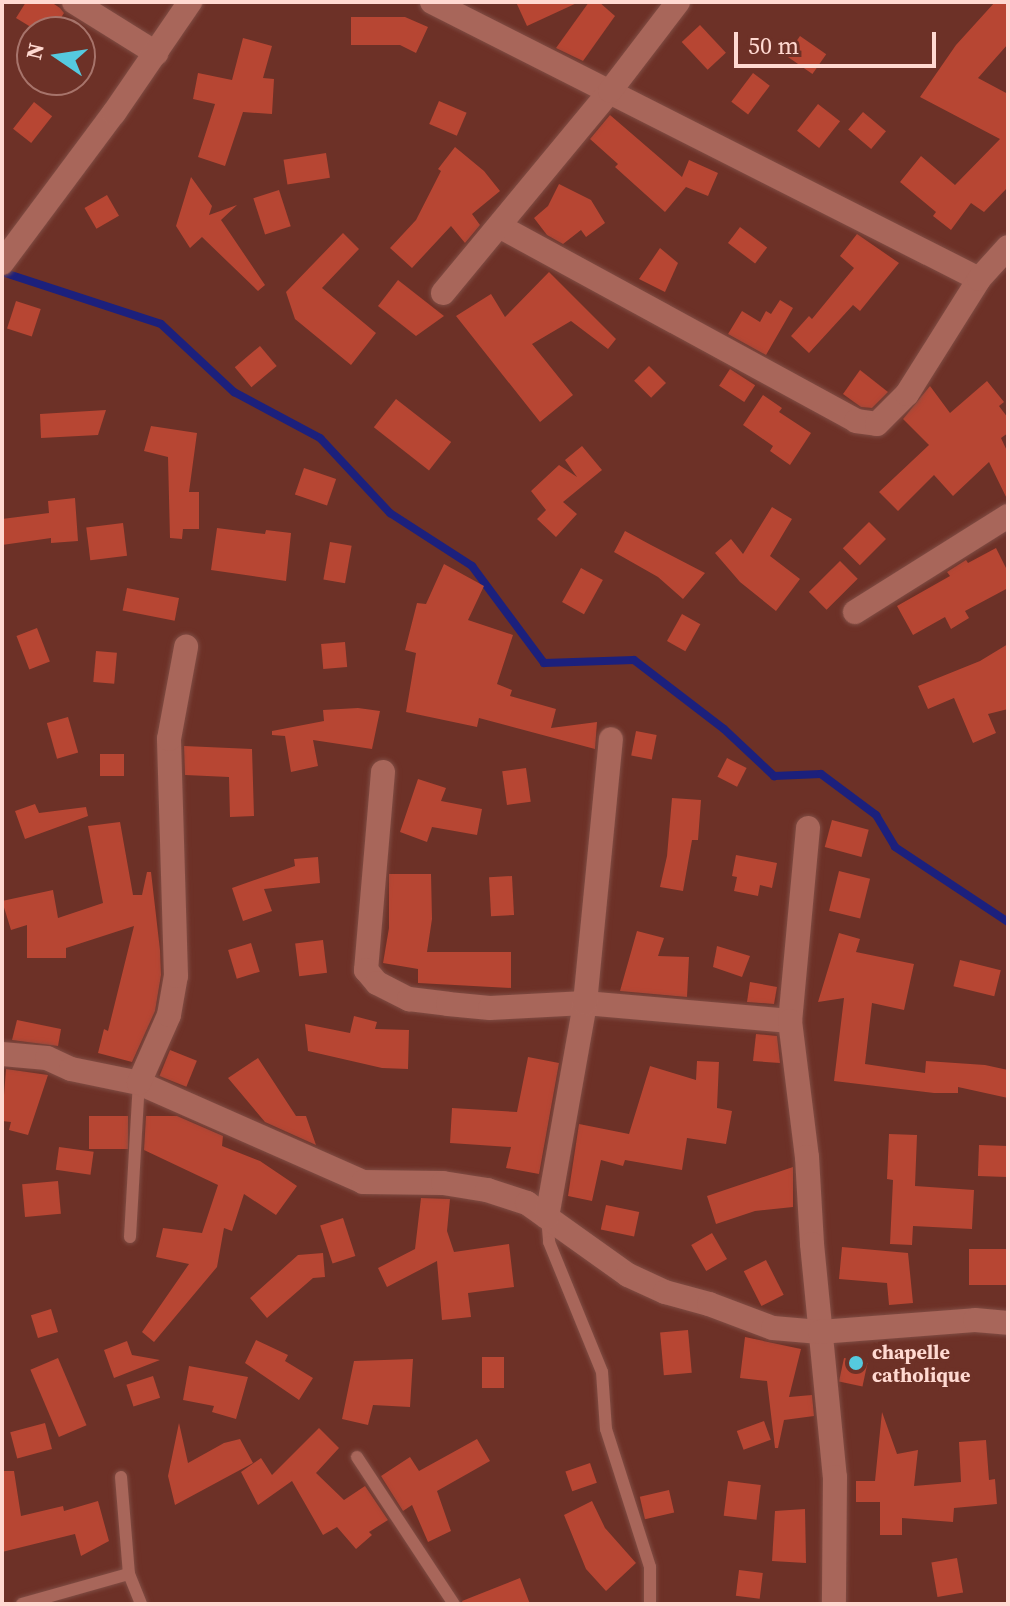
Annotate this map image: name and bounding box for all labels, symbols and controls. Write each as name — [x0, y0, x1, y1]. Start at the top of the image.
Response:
north arrow — [16, 16, 96, 96]
scale bar — [738, 16, 940, 66]
text: 50 m — [748, 29, 799, 62]
text: N — [18, 40, 51, 62]
place label: chapelle catholique — [872, 1340, 970, 1387]
marker: chapelle catholique — [847, 1354, 865, 1372]

